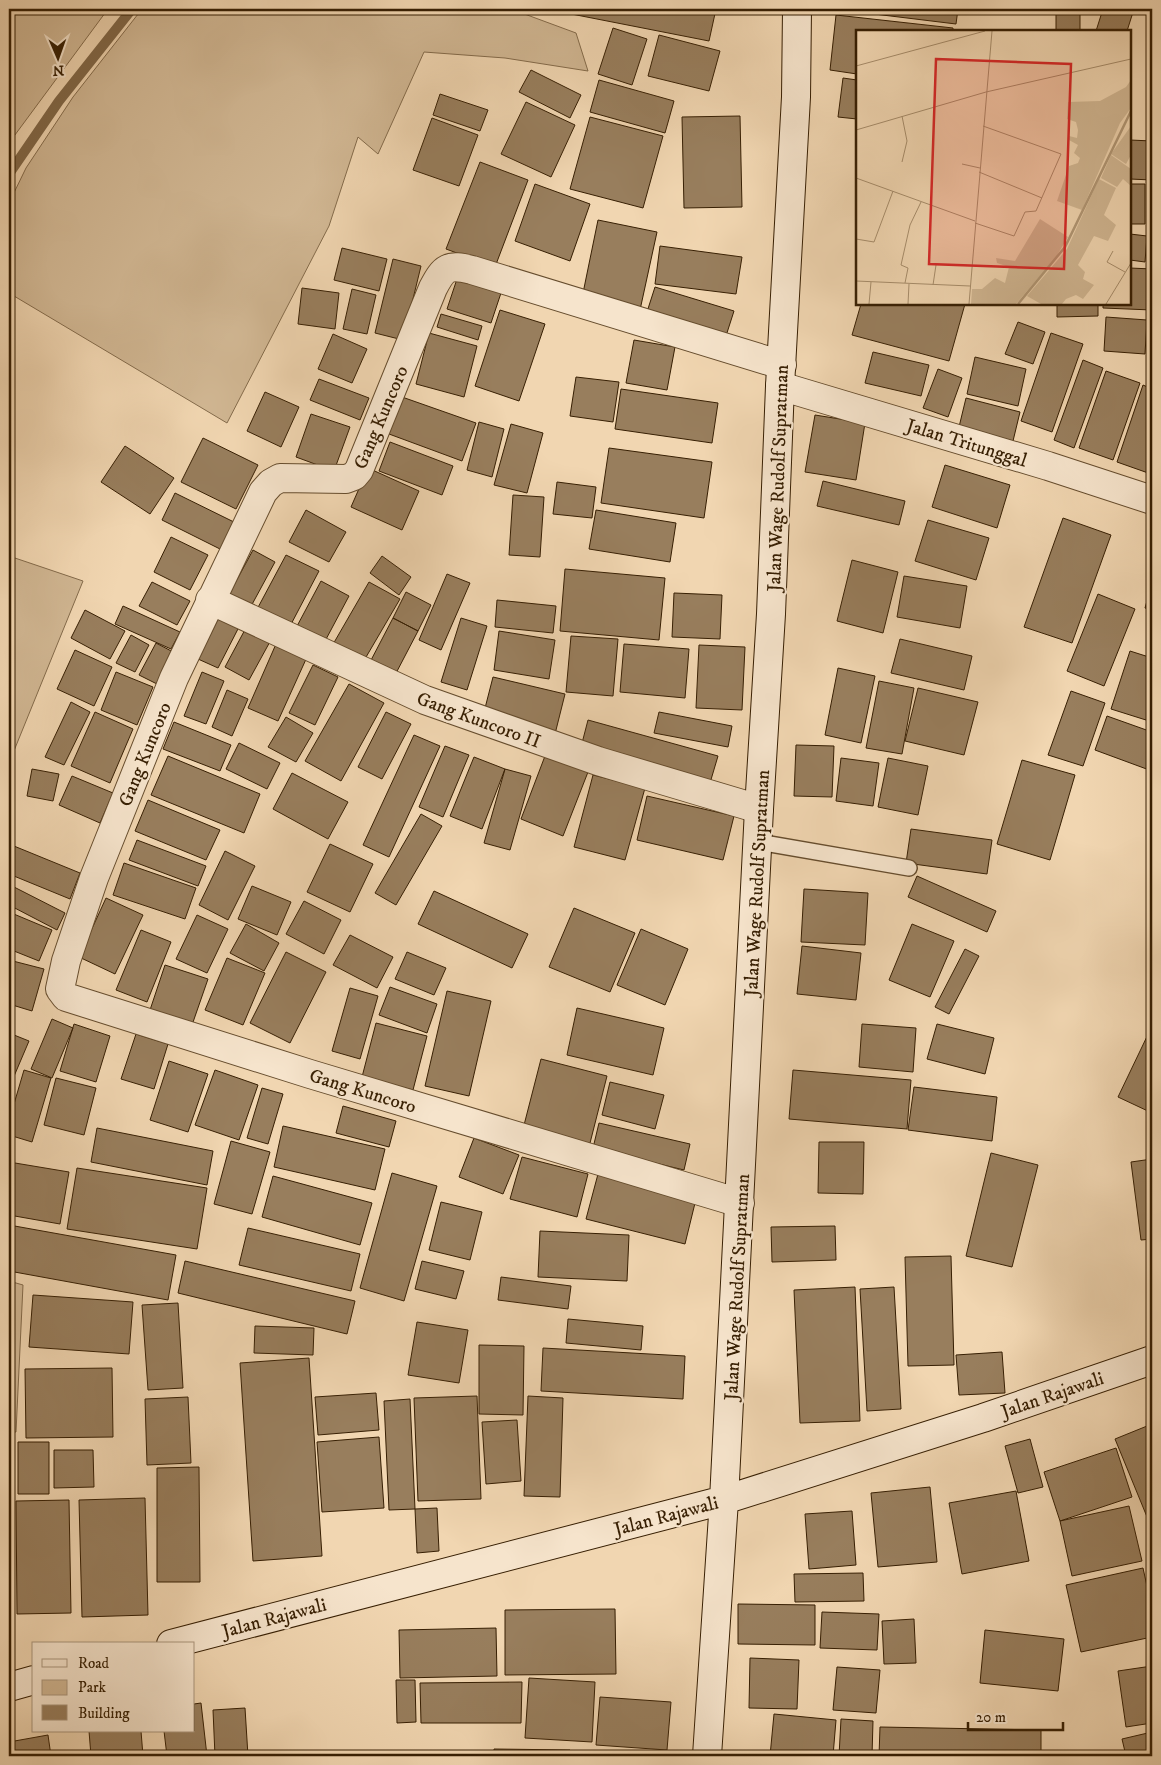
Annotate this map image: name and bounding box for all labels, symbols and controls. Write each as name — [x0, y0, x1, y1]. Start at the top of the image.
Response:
inset map — [856, 30, 1131, 305]
north arrow — [32, 32, 82, 82]
text: N — [52, 61, 64, 79]
street label: Gang Kuncoro — [349, 362, 414, 473]
street label: Jalan Wage Rudolf Supratman — [763, 364, 794, 594]
street label: Jalan Tritunggal — [902, 414, 1030, 473]
street label: Gang Kuncoro II — [413, 687, 544, 754]
street label: Gang Kuncoro — [114, 699, 177, 810]
street label: Jalan Wage Rudolf Supratman — [740, 769, 775, 999]
street label: Gang Kuncoro — [306, 1064, 419, 1119]
street label: Jalan Wage Rudolf Supratman — [720, 1173, 755, 1403]
street label: Jalan Rajawali — [996, 1367, 1107, 1424]
street label: Jalan Rajawali — [610, 1491, 721, 1542]
street label: Jalan Rajawali — [218, 1593, 329, 1644]
legend — [32, 1642, 195, 1732]
text: Road — [78, 1654, 110, 1673]
text: Park — [78, 1678, 107, 1697]
scale bar — [968, 1700, 1064, 1732]
text: Building — [78, 1704, 130, 1723]
text: 20 m — [976, 1708, 1006, 1727]

